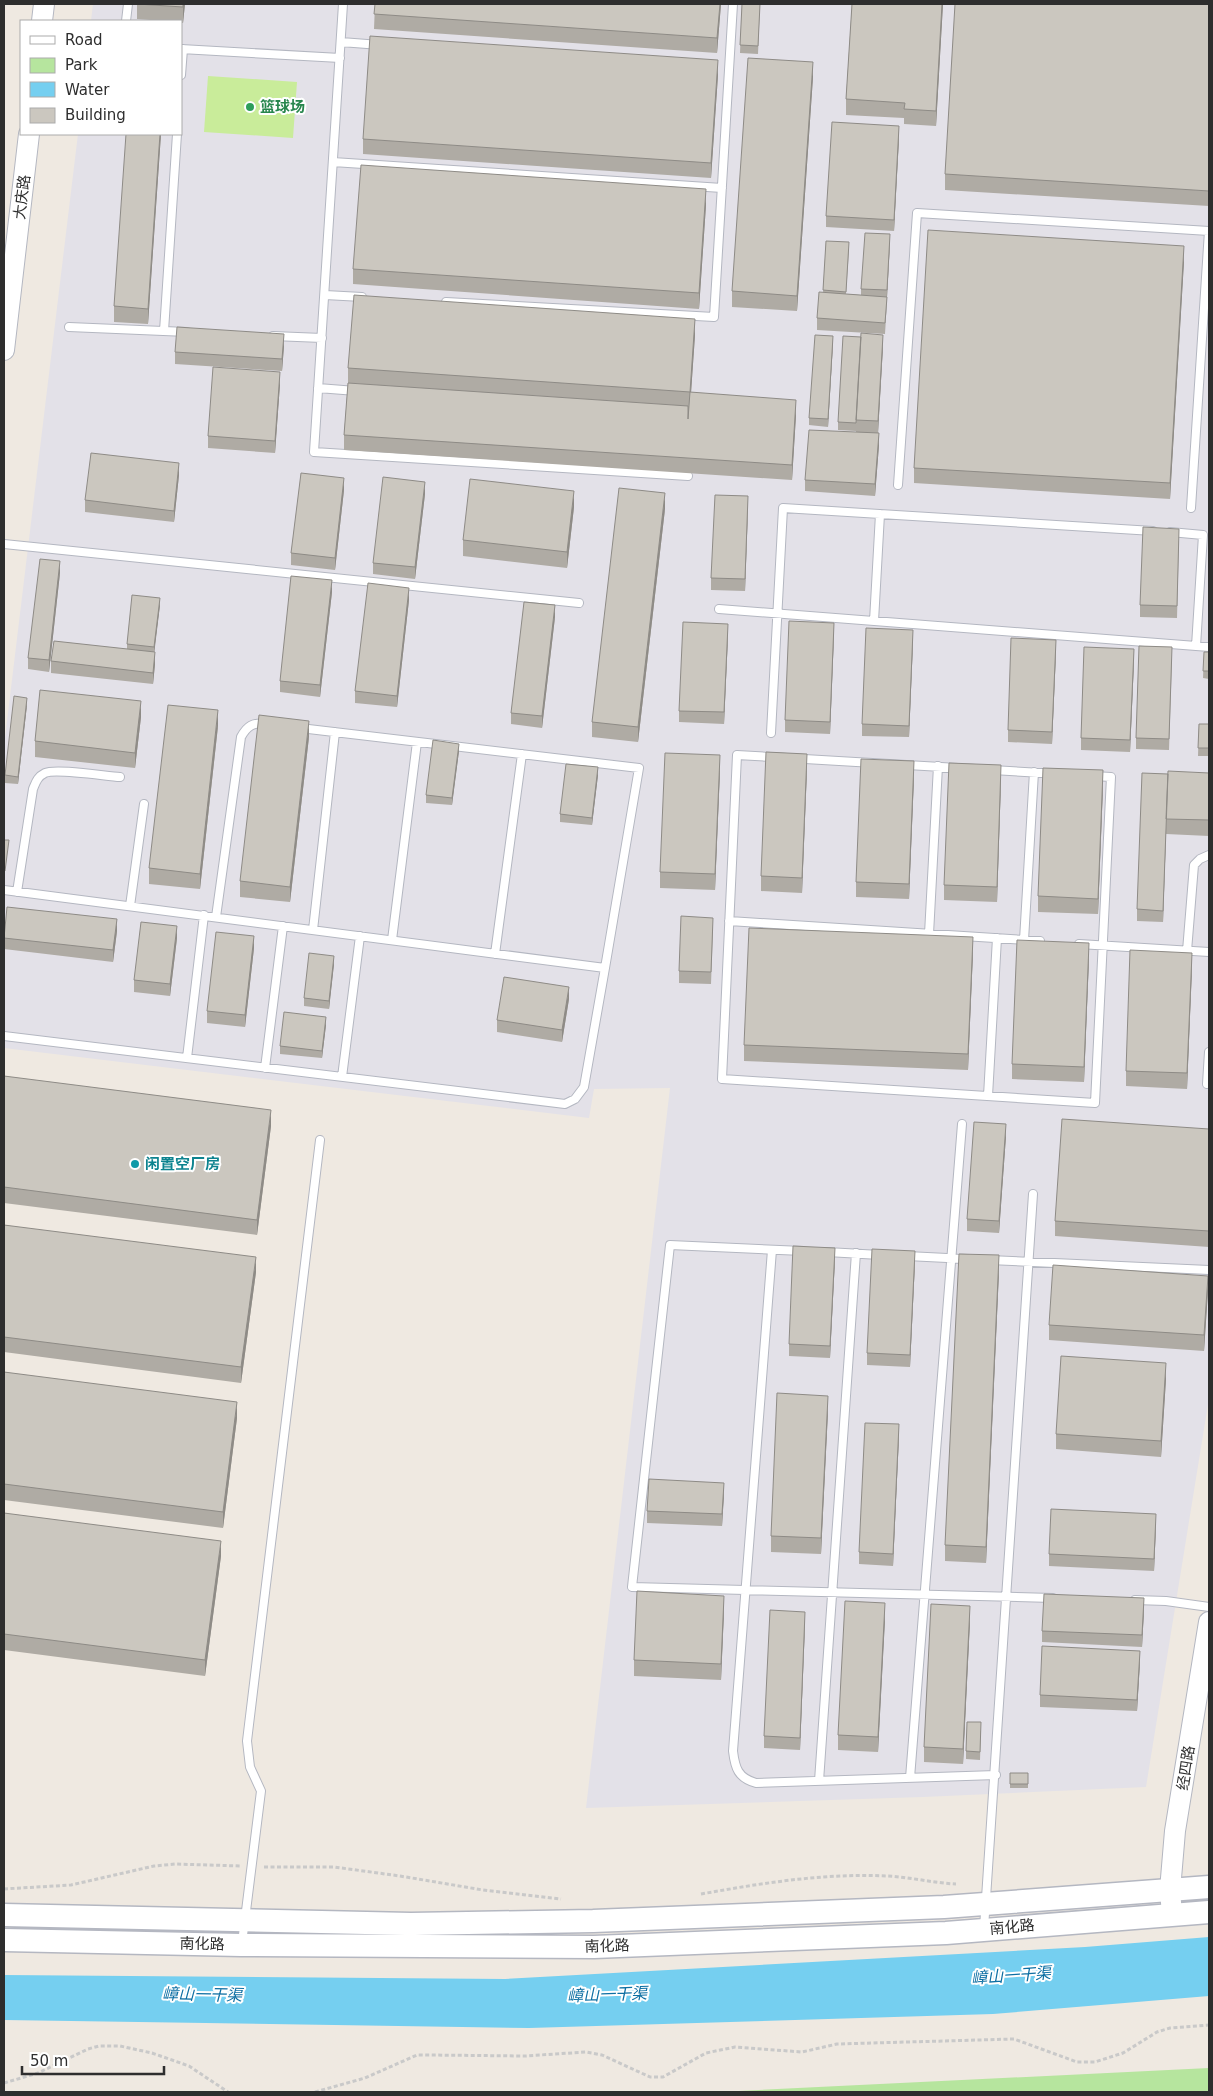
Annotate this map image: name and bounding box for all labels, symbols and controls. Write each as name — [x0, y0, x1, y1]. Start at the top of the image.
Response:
legend — [20, 20, 182, 135]
text: Road — [65, 31, 103, 49]
text: Park — [65, 56, 98, 74]
text: Water — [65, 81, 110, 99]
place label: 篮球场 — [260, 98, 305, 116]
marker: 篮球场 — [244, 101, 256, 113]
text: Building — [65, 106, 126, 124]
street label: 大庆路 — [10, 174, 34, 220]
place label: 闲置空厂房 — [145, 1155, 220, 1173]
marker: 闲置空厂房 — [129, 1158, 141, 1170]
street label: 经四路 — [1174, 1744, 1198, 1792]
street label: 南化路 — [989, 1916, 1035, 1938]
street label: 南化路 — [179, 1935, 225, 1953]
street label: 南化路 — [584, 1936, 630, 1956]
water label: 嶂山一干渠 — [970, 1963, 1054, 1988]
water label: 嶂山一干渠 — [162, 1984, 244, 2005]
water label: 嶂山一干渠 — [567, 1984, 649, 2005]
scale bar — [22, 2044, 165, 2076]
text: 50 m — [30, 2052, 68, 2070]

